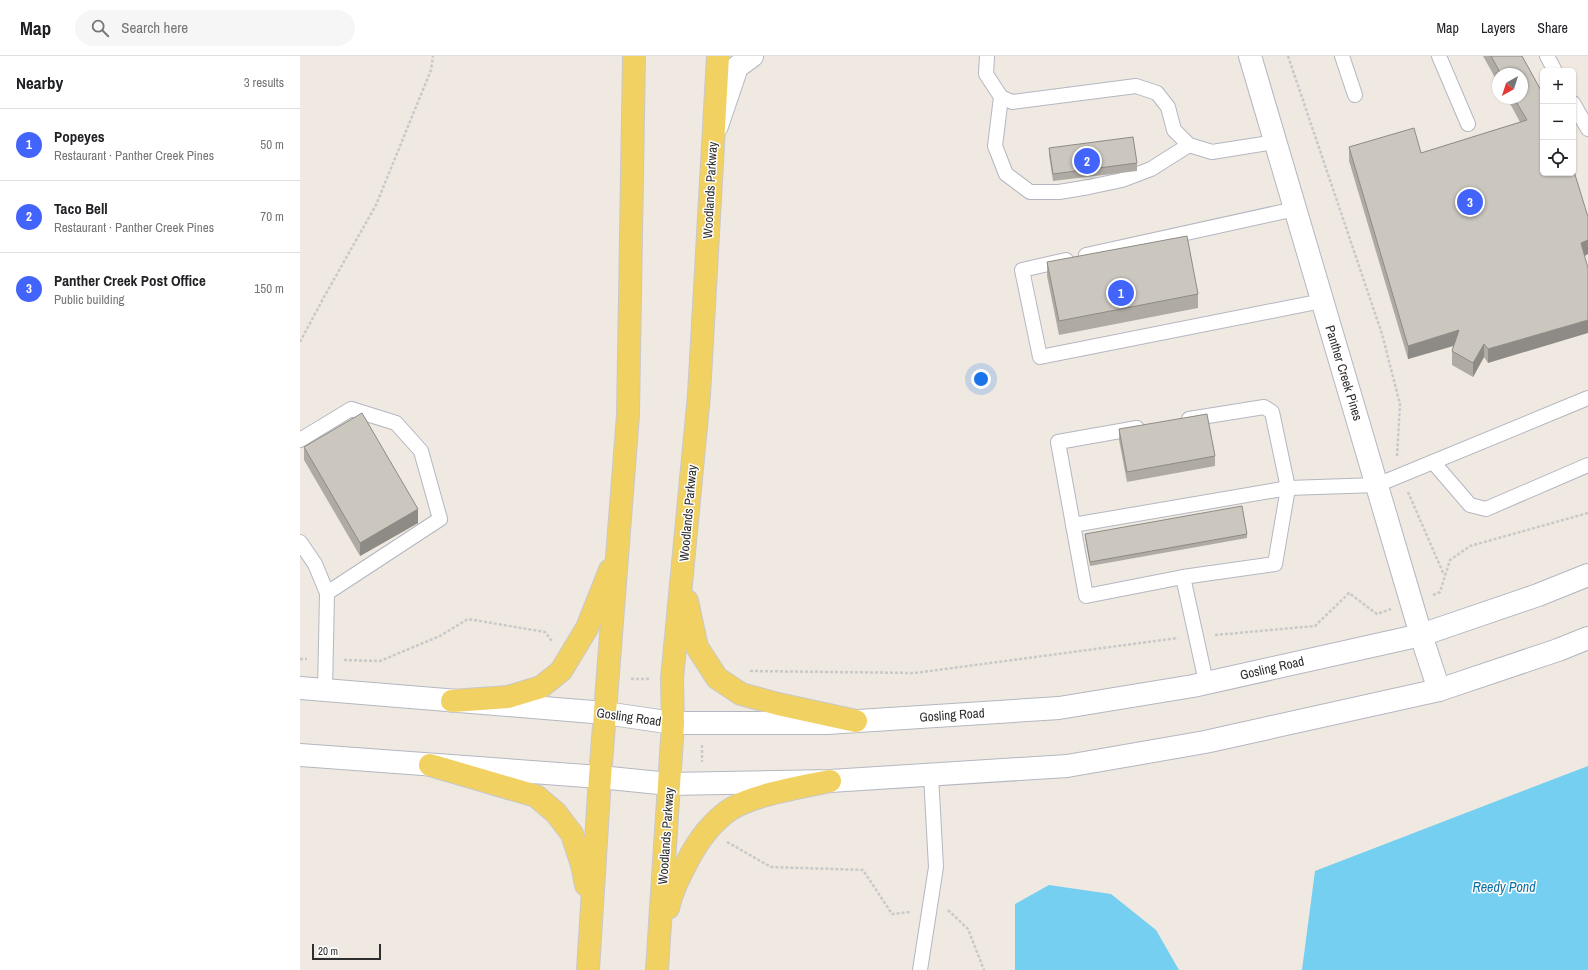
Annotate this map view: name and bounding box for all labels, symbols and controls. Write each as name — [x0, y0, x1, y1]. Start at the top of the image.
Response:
search box — [75, 10, 355, 46]
text: Map — [20, 15, 51, 41]
icon: search — [89, 17, 111, 39]
text: Search here — [121, 17, 188, 38]
text: Map — [1437, 19, 1459, 37]
text: Layers — [1481, 19, 1515, 37]
text: Share — [1537, 19, 1568, 37]
north arrow — [1492, 68, 1528, 104]
map controls — [1540, 68, 1576, 176]
button: + — [1540, 68, 1576, 104]
text: Nearby — [16, 71, 63, 94]
text: 3 results — [244, 74, 284, 91]
button: − — [1540, 104, 1576, 140]
text: Popeyes — [54, 126, 105, 147]
text: 1 — [26, 136, 32, 153]
text: 50 m — [260, 136, 284, 153]
street label: Woodlands Parkway — [699, 140, 721, 239]
button: locate — [1540, 140, 1576, 176]
pin: 2 — [1074, 146, 1100, 176]
text: Restaurant · Panther Creek Pines — [54, 147, 214, 164]
pin: 3 — [1457, 187, 1483, 217]
text: Taco Bell — [54, 198, 108, 219]
text: 2 — [26, 208, 32, 225]
text: 70 m — [260, 208, 284, 225]
text: Restaurant · Panther Creek Pines — [54, 219, 214, 236]
text: Panther Creek Post Office — [54, 270, 206, 291]
pin: 1 — [1108, 278, 1134, 308]
text: 3 — [26, 280, 32, 297]
text: 150 m — [254, 280, 284, 297]
text: Public building — [54, 291, 125, 308]
street label: Panther Creek Pines — [1321, 323, 1367, 423]
your location — [971, 369, 991, 389]
street label: Woodlands Parkway — [675, 463, 701, 562]
street label: Gosling Road — [1238, 652, 1306, 684]
street label: Gosling Road — [596, 704, 663, 730]
street label: Gosling Road — [919, 704, 985, 726]
street label: Woodlands Parkway — [654, 786, 678, 885]
water label: Reedy Pond — [1472, 878, 1536, 896]
scale bar — [312, 942, 381, 961]
text: 20 m — [318, 944, 338, 958]

